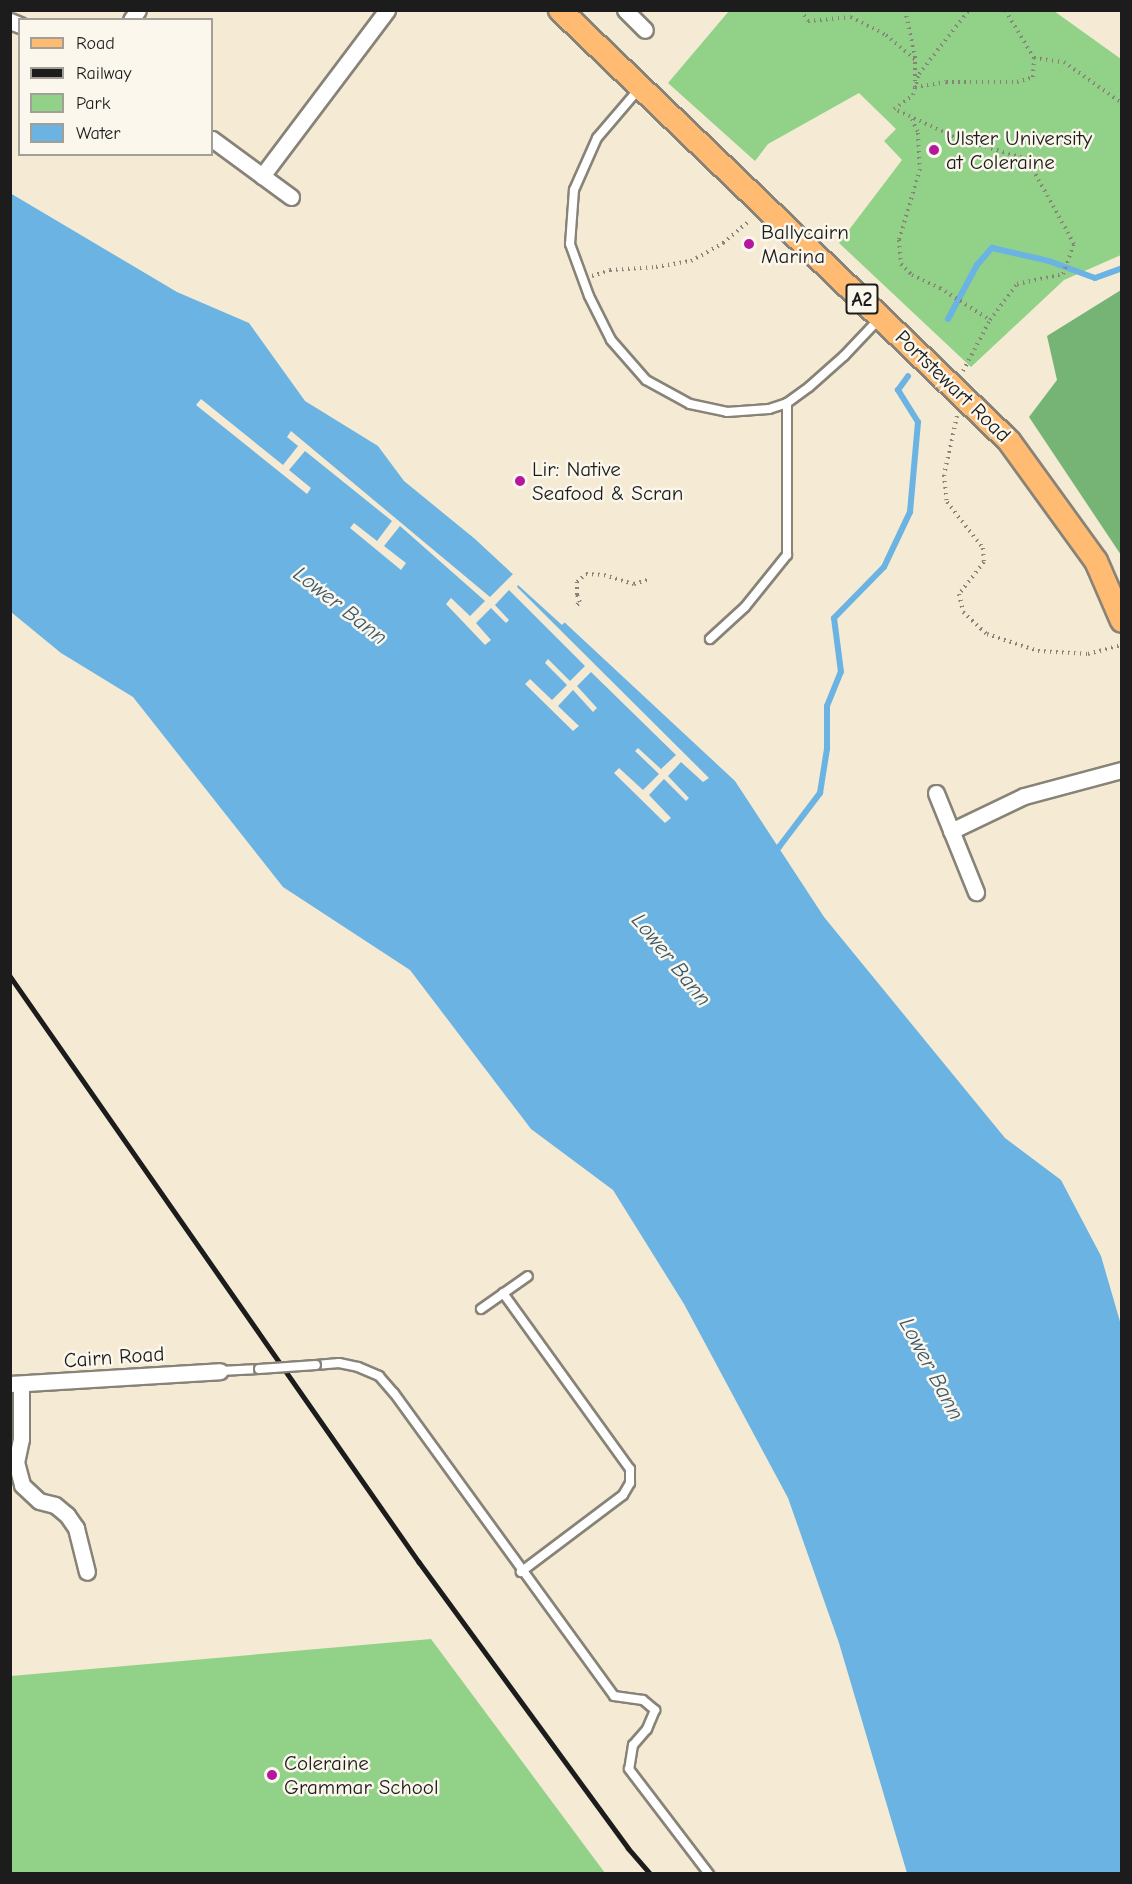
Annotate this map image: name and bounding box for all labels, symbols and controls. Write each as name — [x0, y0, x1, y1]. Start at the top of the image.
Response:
legend — [18, 18, 213, 156]
text: Road — [76, 33, 115, 54]
text: Railway — [76, 63, 132, 84]
text: Park — [76, 93, 110, 114]
text: Water — [76, 123, 120, 144]
place label: Ulster University at Coleraine — [946, 125, 1092, 175]
marker: Ulster University at Coleraine — [927, 143, 941, 157]
place label: Ballycairn Marina — [761, 219, 849, 269]
marker: Ballycairn Marina — [742, 237, 756, 251]
road number: A2 — [846, 282, 878, 316]
street label: Portstewart Road — [890, 325, 1016, 447]
place label: Lir: Native Seafood & Scran — [532, 456, 683, 506]
marker: Lir: Native Seafood & Scran — [513, 474, 527, 488]
water label: Lower Bann — [288, 561, 392, 651]
water label: Lower Bann — [626, 908, 716, 1012]
water label: Lower Bann — [893, 1313, 969, 1425]
street label: Cairn Road — [63, 1341, 165, 1373]
place label: Coleraine Grammar School — [284, 1750, 439, 1800]
marker: Coleraine Grammar School — [265, 1768, 279, 1782]

